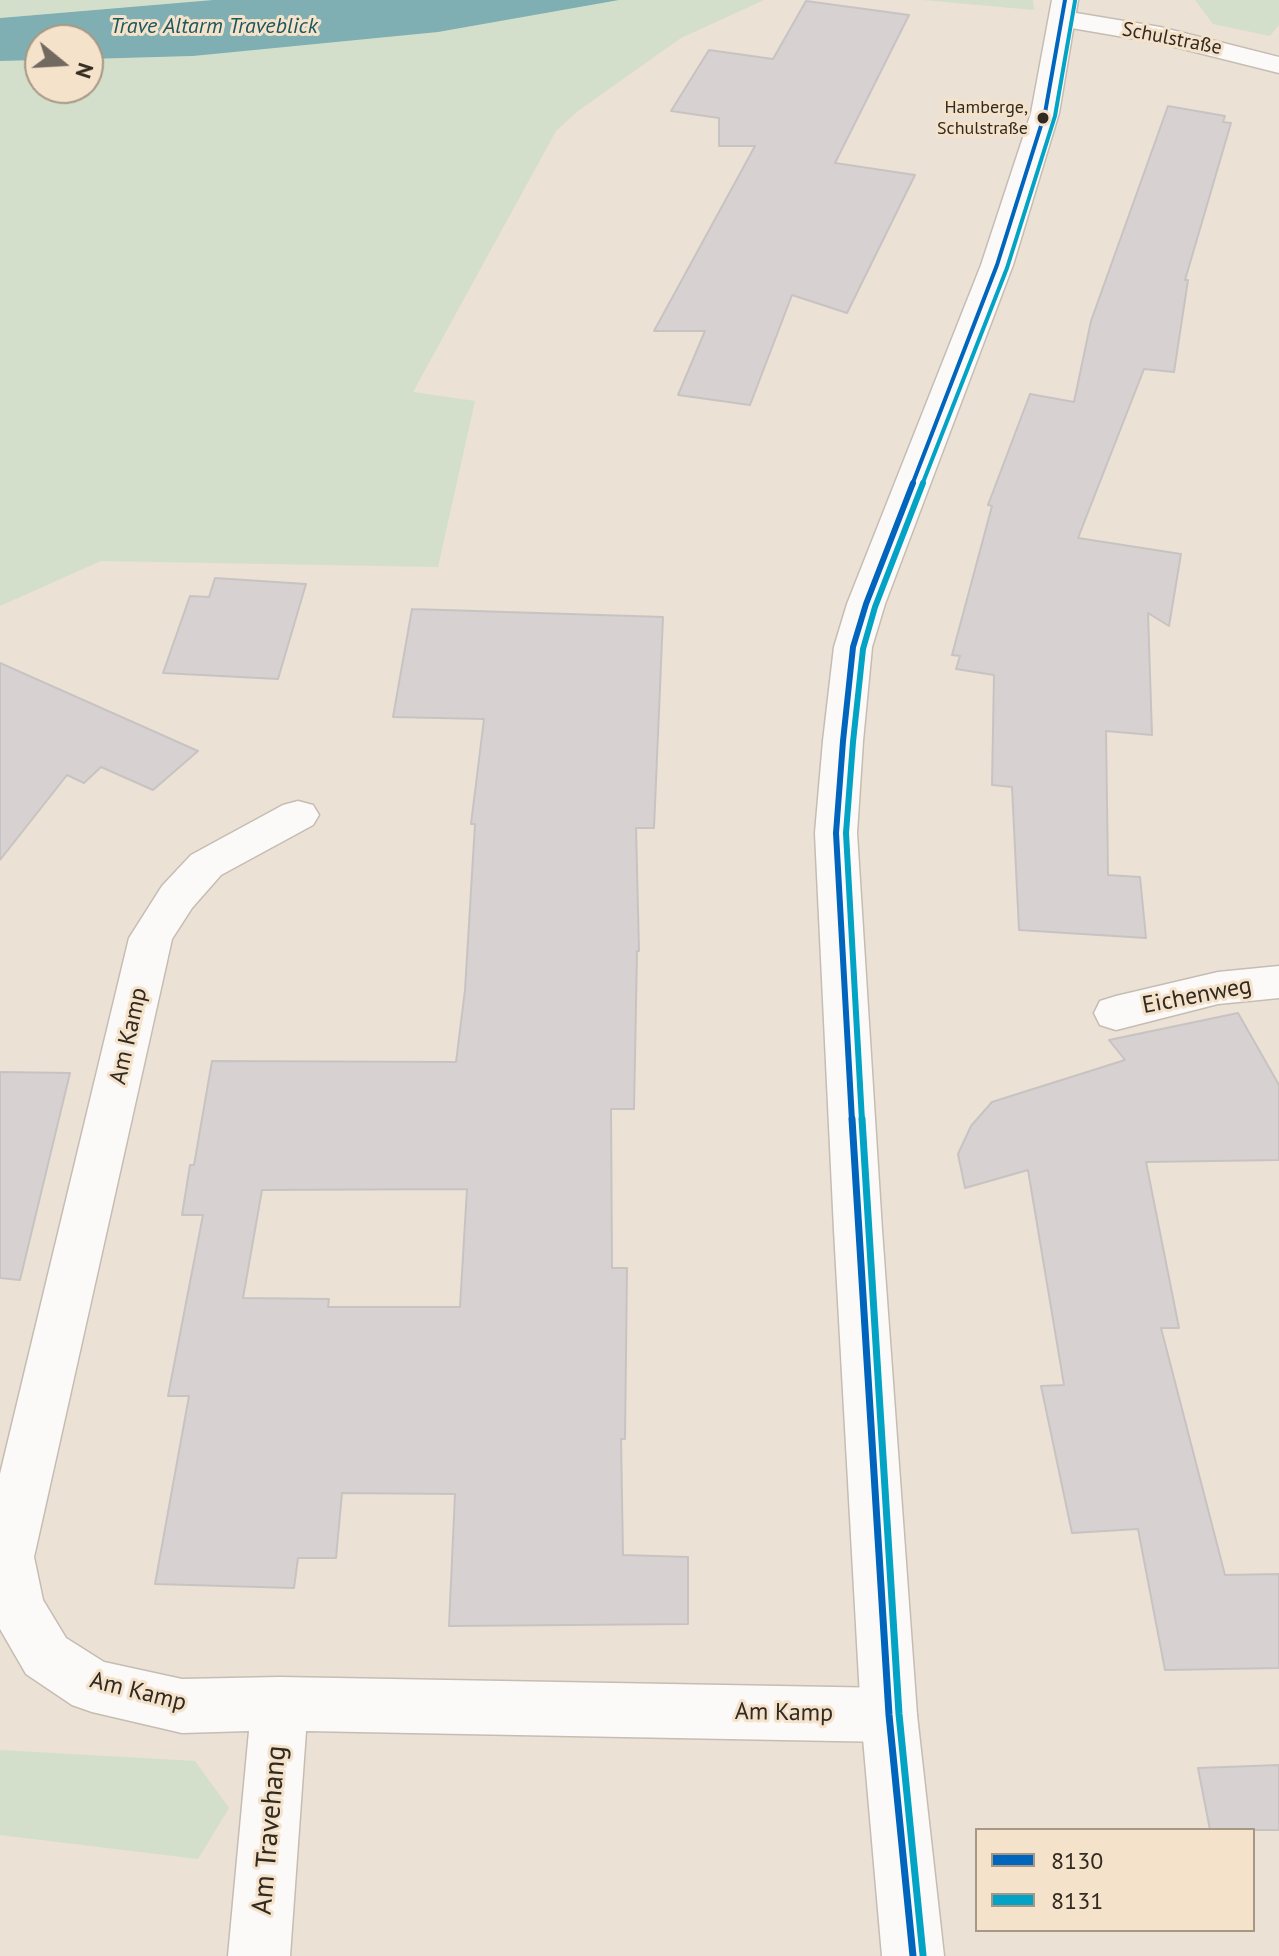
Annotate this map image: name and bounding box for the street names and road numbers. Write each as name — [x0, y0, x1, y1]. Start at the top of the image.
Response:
street label: Schulstraße — [1120, 18, 1224, 60]
street label: Eichenweg — [1140, 971, 1254, 1021]
street label: Am Kamp — [104, 985, 154, 1087]
street label: Am Kamp — [87, 1666, 189, 1718]
street label: Am Kamp — [735, 1698, 833, 1728]
street label: Am Travehang — [246, 1744, 294, 1916]

